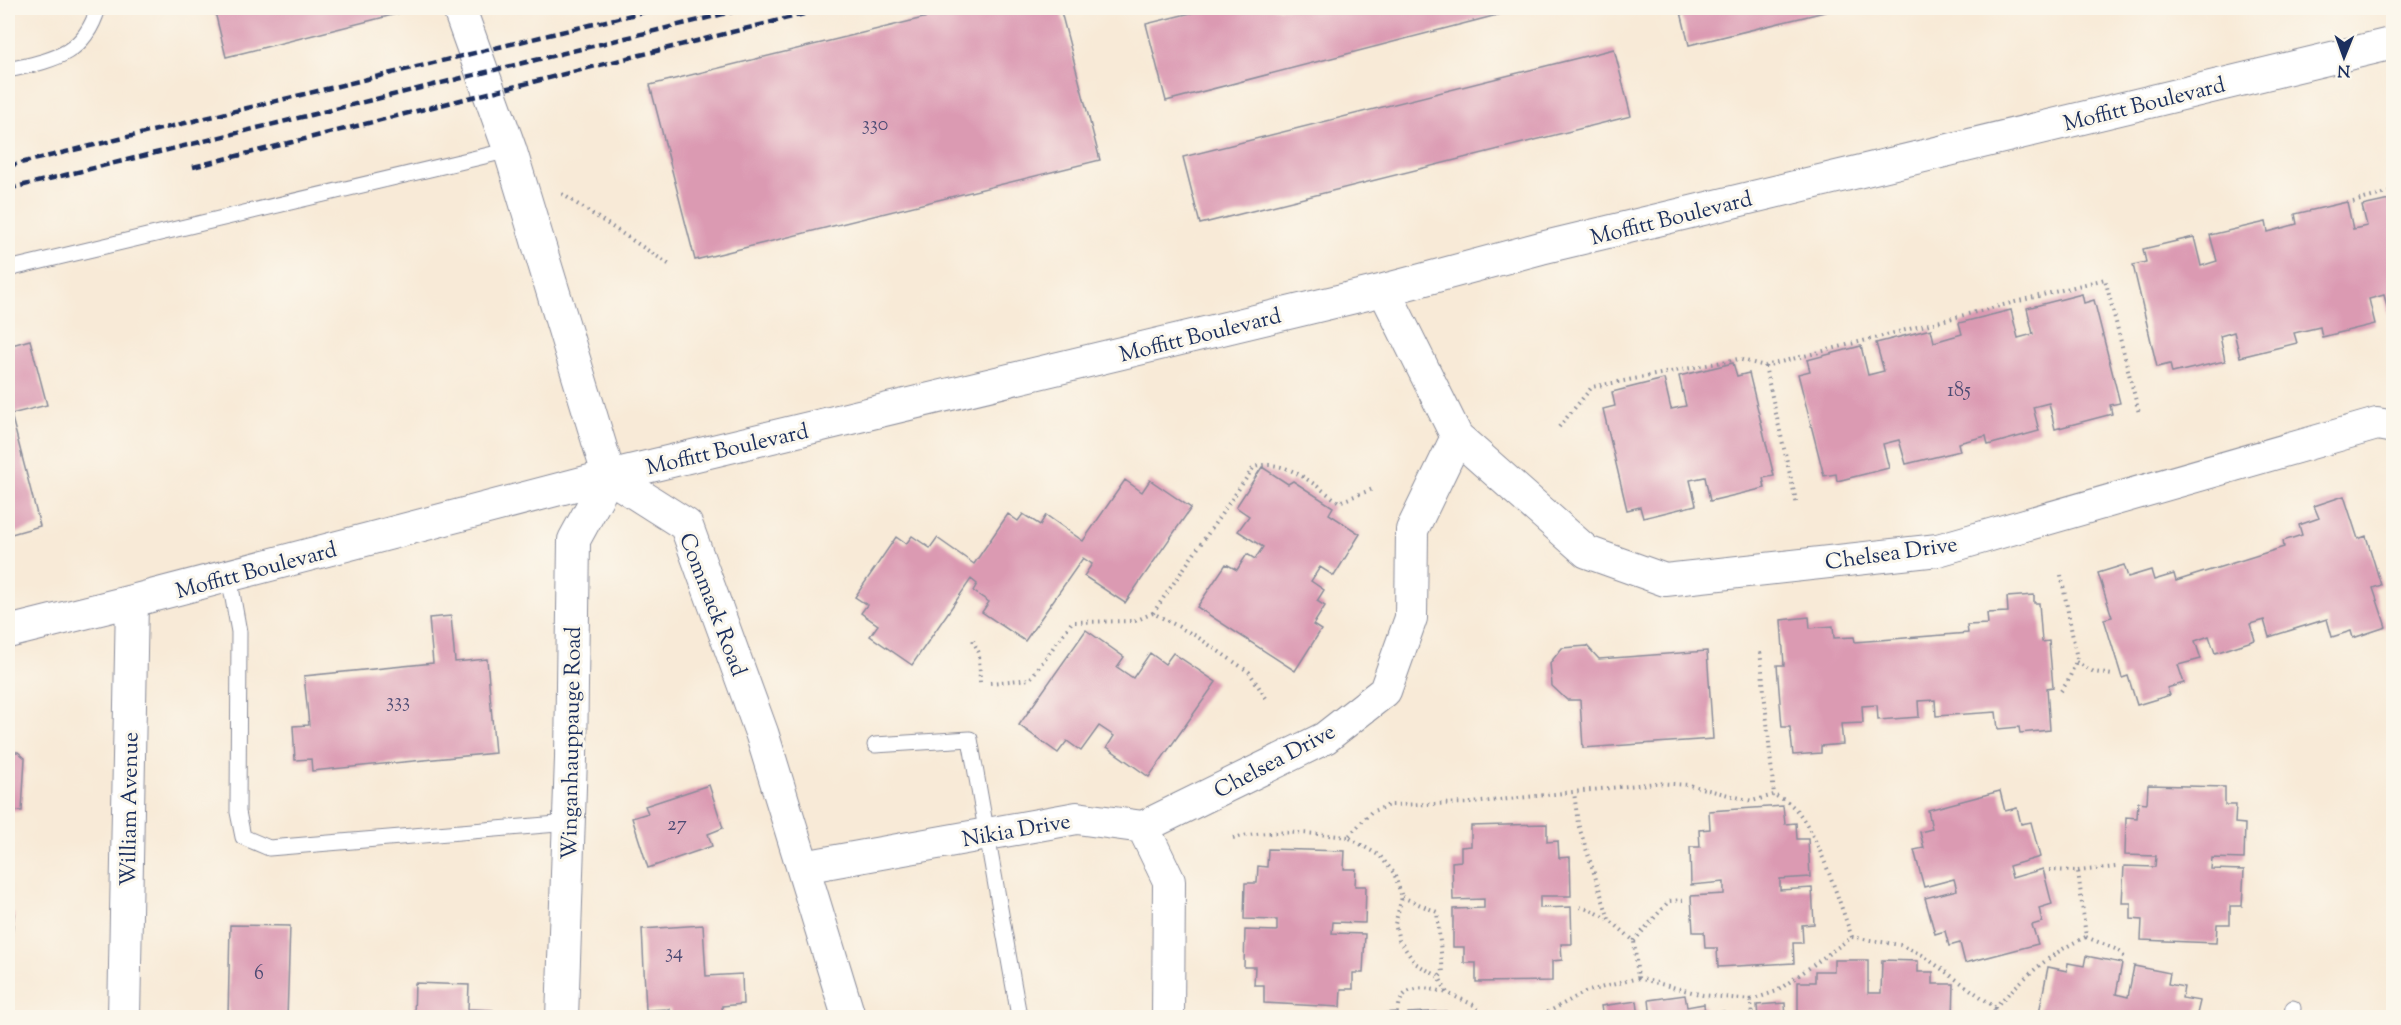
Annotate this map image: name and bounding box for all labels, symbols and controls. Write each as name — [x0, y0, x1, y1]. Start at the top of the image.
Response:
north arrow — [2314, 27, 2374, 87]
text: N — [2337, 58, 2350, 81]
street label: Moffitt Boulevard — [2060, 70, 2229, 141]
house number: 330 — [862, 111, 888, 140]
street label: Moffitt Boulevard — [1587, 184, 1756, 255]
street label: Moffitt Boulevard — [1116, 301, 1285, 372]
house number: 185 — [1947, 377, 1971, 406]
street label: Moffitt Boulevard — [643, 417, 812, 485]
street label: Commack Road — [669, 529, 753, 681]
street label: Chelsea Drive — [1823, 530, 1960, 580]
street label: Moffitt Boulevard — [173, 535, 341, 609]
street label: Winganhauppauge Road — [555, 626, 591, 860]
house number: 333 — [386, 688, 410, 717]
street label: Chelsea Drive — [1209, 717, 1342, 808]
street label: William Avenue — [114, 732, 148, 887]
street label: Nikia Drive — [960, 807, 1073, 857]
house number: 27 — [667, 811, 687, 840]
house number: 34 — [665, 939, 683, 968]
house number: 6 — [254, 960, 264, 989]

